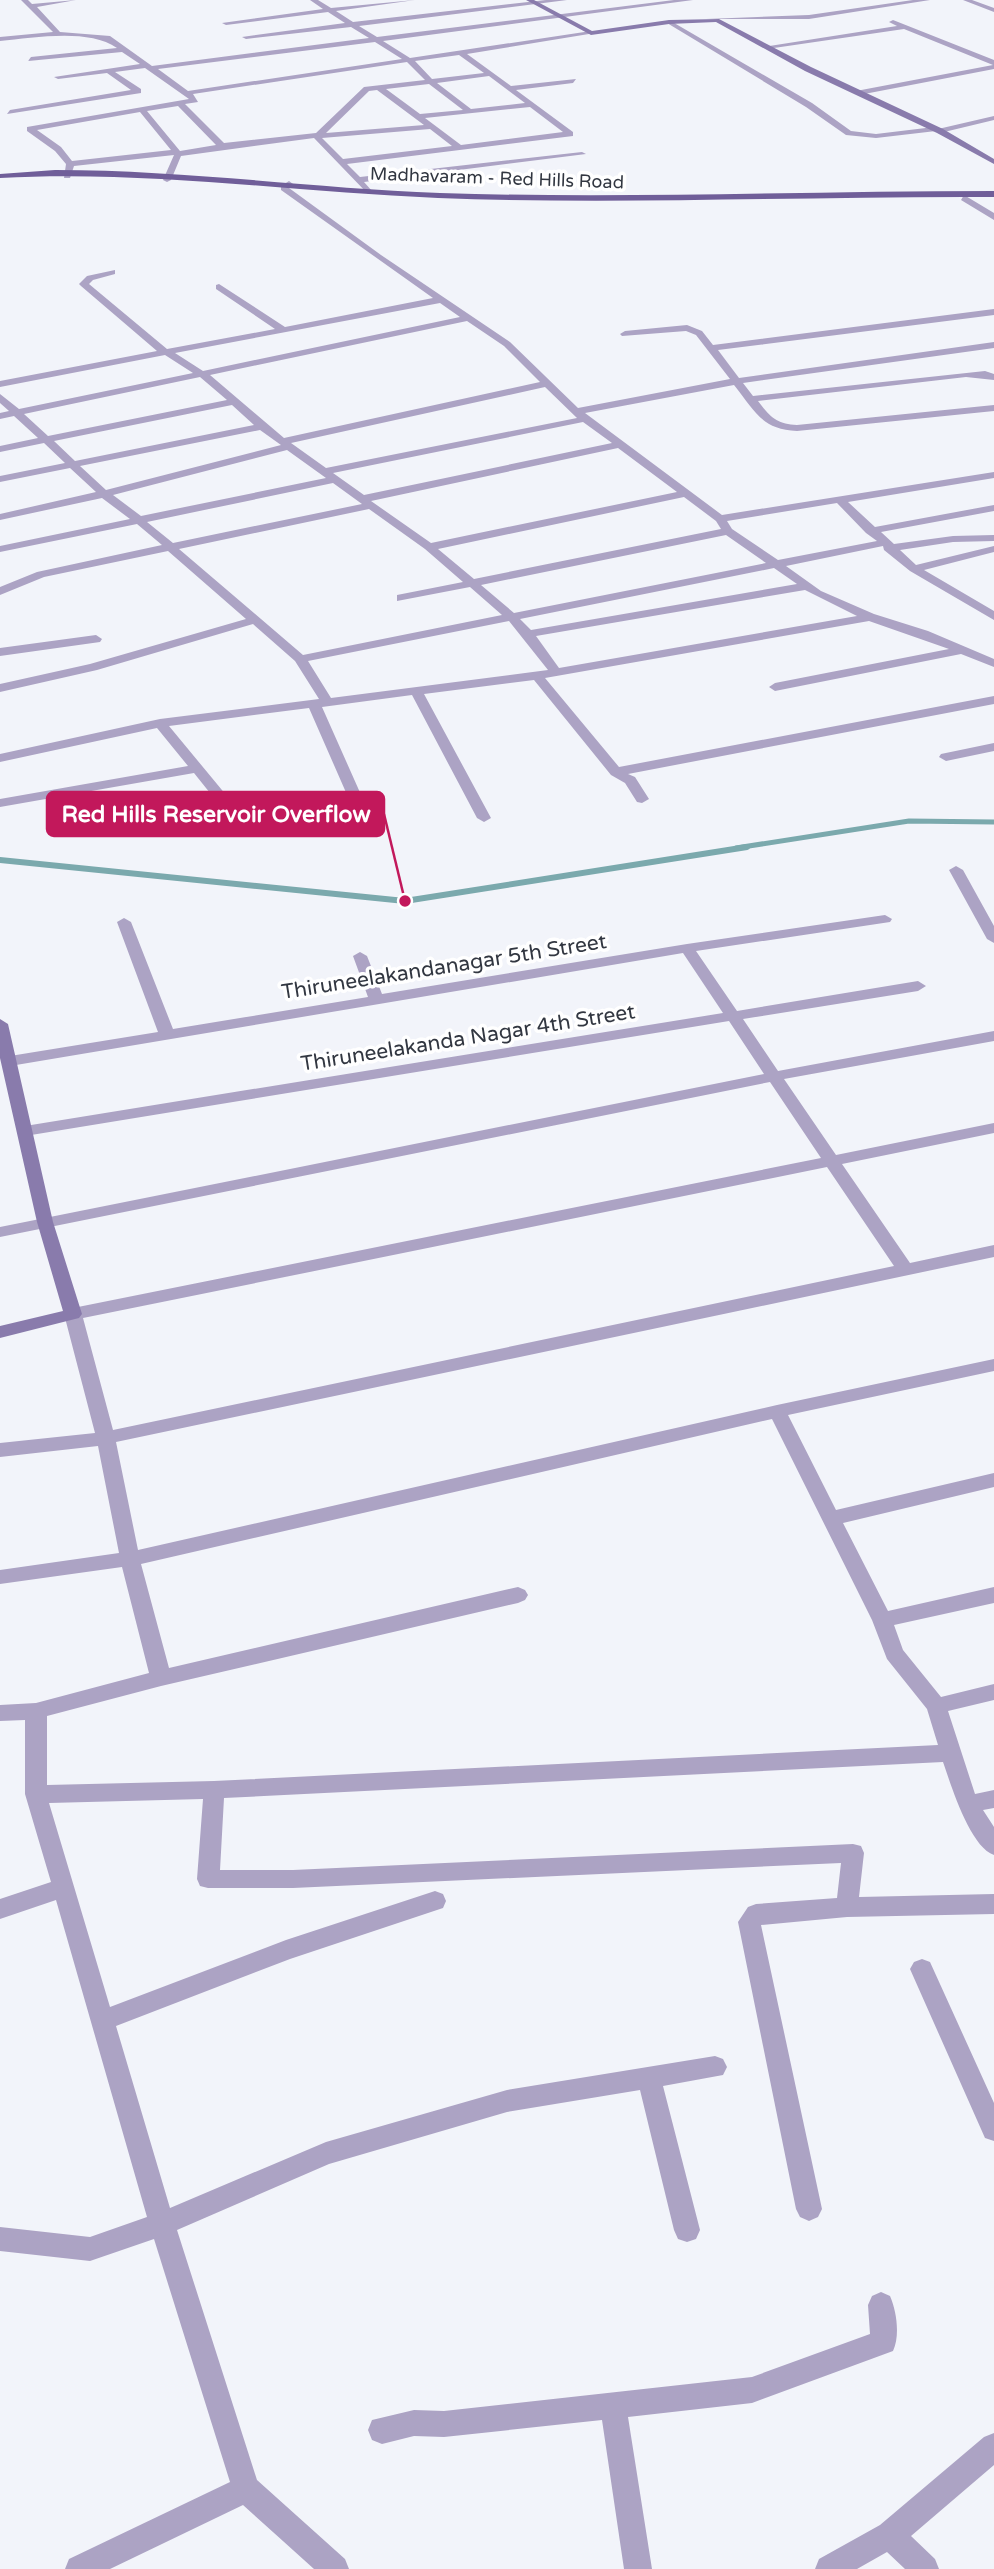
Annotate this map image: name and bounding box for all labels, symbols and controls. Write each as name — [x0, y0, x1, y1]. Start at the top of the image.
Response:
street label: Madhavaram - Red Hills Road — [370, 163, 624, 193]
callout: Red Hills Reservoir Overflow — [47, 792, 384, 836]
text: Red Hills Reservoir Overflow — [61, 801, 371, 829]
street label: Thiruneelakandanagar 5th Street — [280, 929, 608, 1005]
street label: Thiruneelakanda Nagar 4th Street — [299, 999, 637, 1077]

